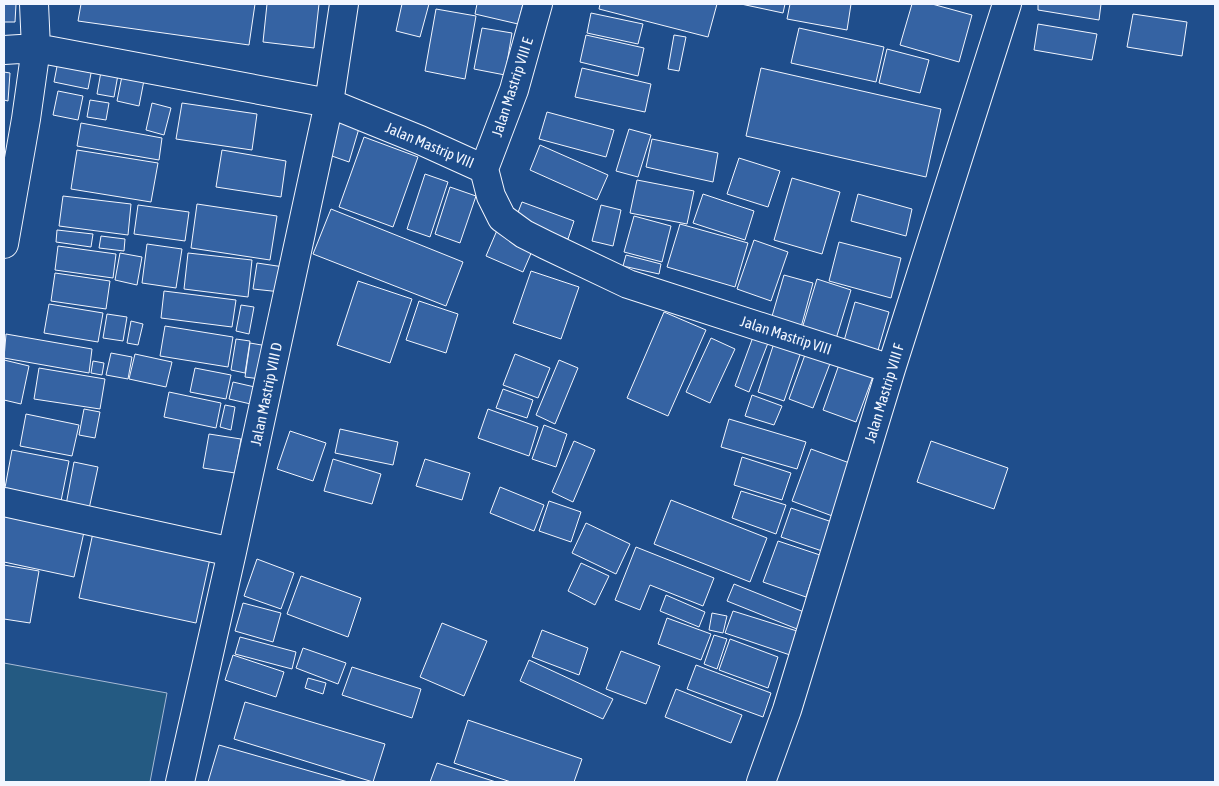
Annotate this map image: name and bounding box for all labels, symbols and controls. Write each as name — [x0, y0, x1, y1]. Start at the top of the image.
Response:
street label: Jalan Mastrip VIII E — [488, 35, 536, 139]
street label: Jalan Mastrip VIII — [383, 119, 477, 171]
street label: Jalan Mastrip VIII — [738, 312, 834, 358]
street label: Jalan Mastrip VIII D — [247, 341, 285, 447]
street label: Jalan Mastrip VIII F — [861, 341, 907, 445]

